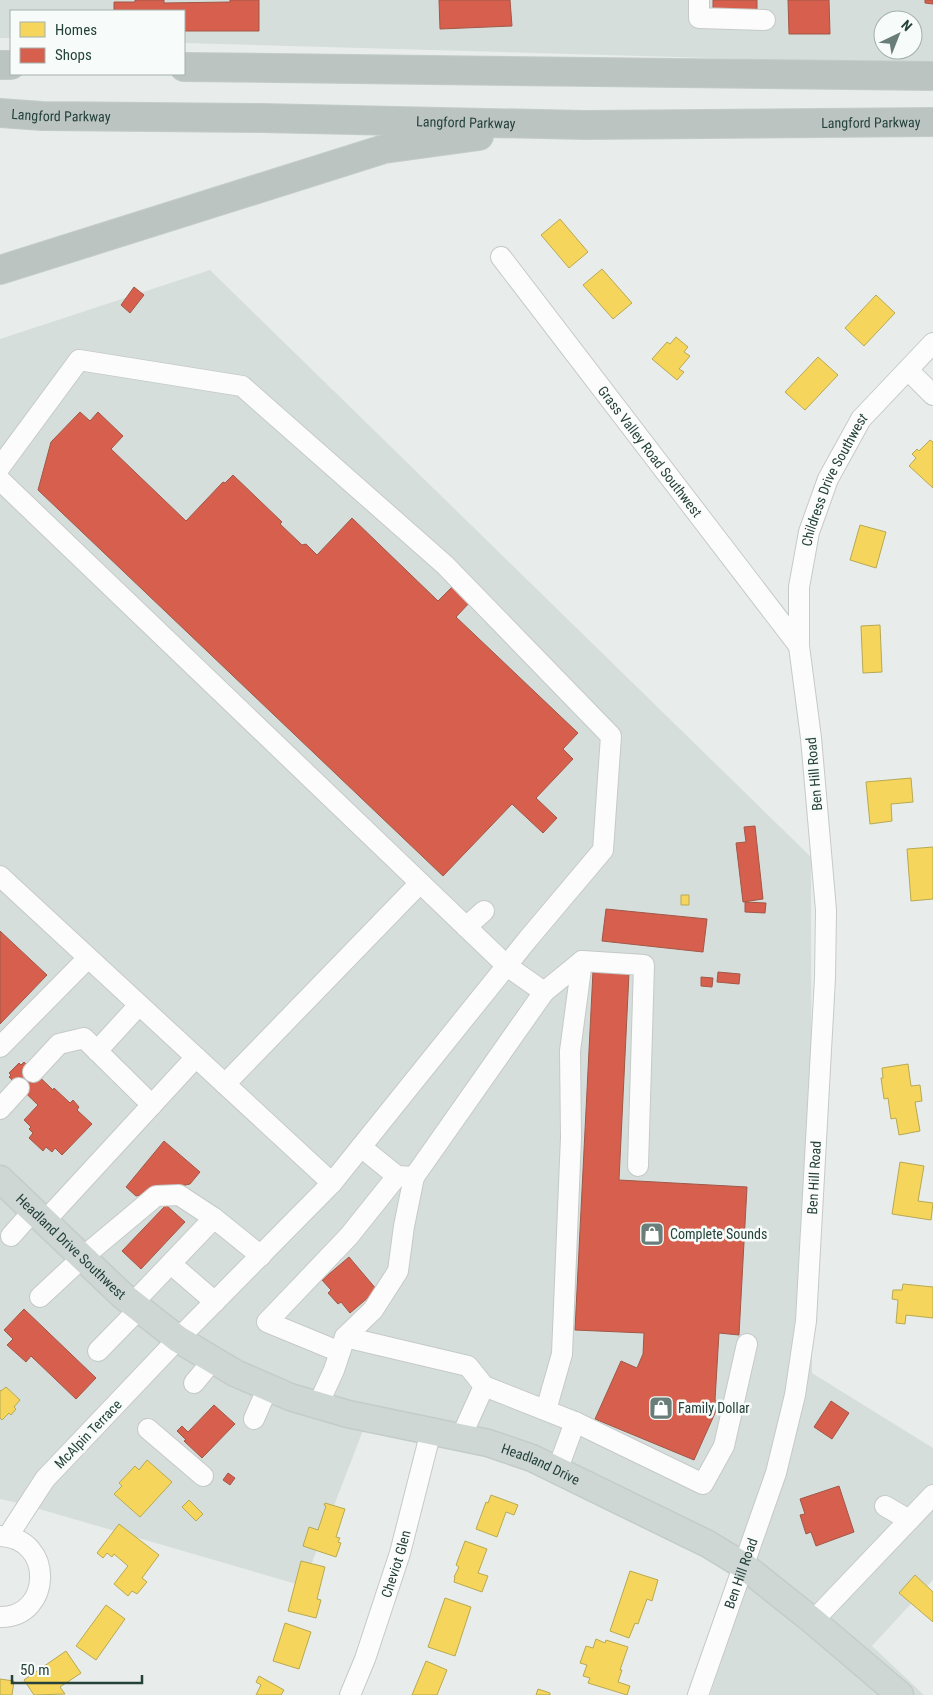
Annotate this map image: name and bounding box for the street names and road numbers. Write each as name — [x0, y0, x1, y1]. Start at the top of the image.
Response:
street label: Langford Parkway — [11, 106, 111, 125]
street label: Langford Parkway — [416, 113, 516, 132]
street label: Langford Parkway — [821, 114, 921, 131]
street label: Grass Valley Road Southwest — [595, 383, 705, 520]
street label: Childress Drive Southwest — [799, 410, 870, 548]
street label: Ben Hill Road — [803, 737, 825, 811]
street label: Ben Hill Road — [804, 1140, 824, 1215]
street label: Headland Drive Southwest — [13, 1191, 129, 1303]
street label: McAlpin Terrace — [51, 1396, 125, 1472]
street label: Headland Drive — [499, 1440, 583, 1488]
street label: Cheviot Glen — [378, 1529, 413, 1600]
street label: Ben Hill Road — [721, 1536, 761, 1611]

